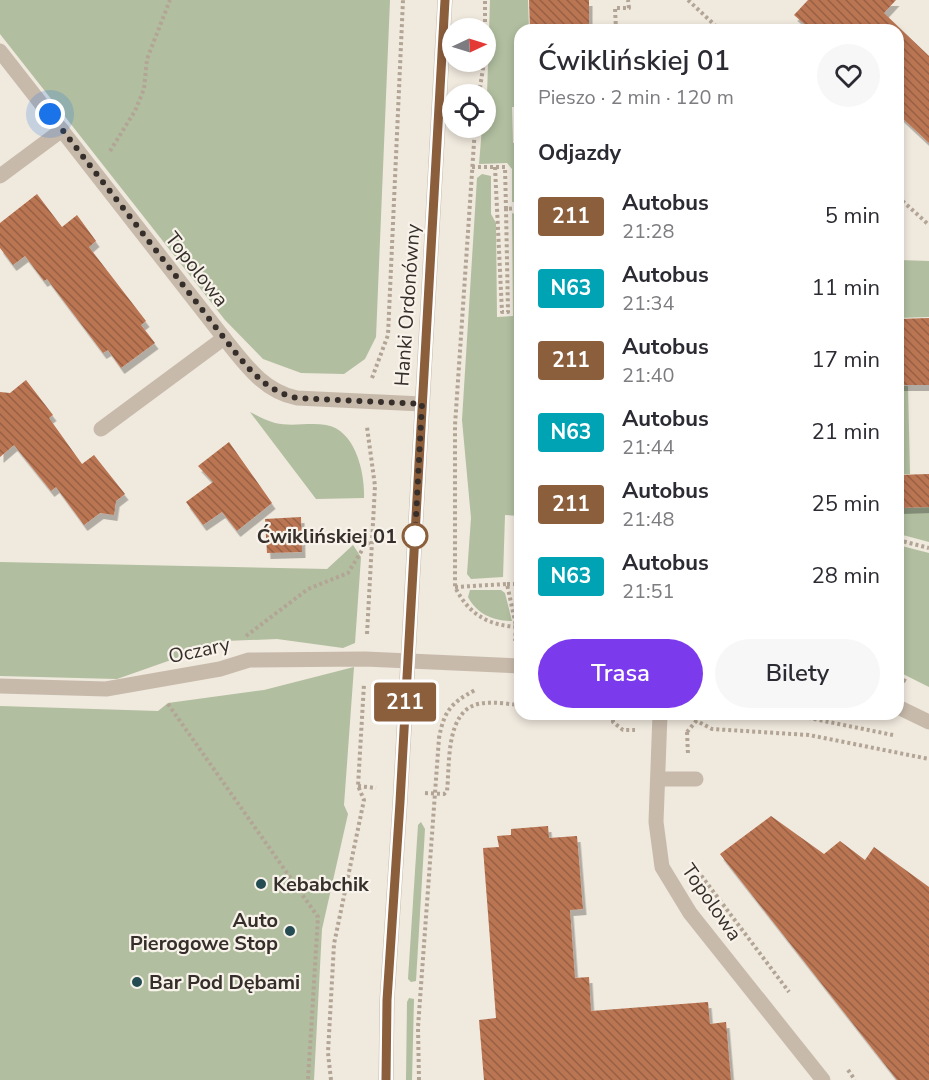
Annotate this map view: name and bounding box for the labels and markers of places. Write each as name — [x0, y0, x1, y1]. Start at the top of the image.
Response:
place label: Ćwiklińskiej 01 — [257, 523, 397, 550]
marker: Ćwiklińskiej 01 — [402, 523, 428, 549]
place label: Kebabchik — [273, 871, 370, 898]
marker: Kebabchik — [254, 877, 268, 891]
place label: Auto Pierogowe Stop — [130, 907, 278, 957]
marker: Auto Pierogowe Stop — [283, 924, 297, 938]
place label: Bar Pod Dębami — [149, 969, 300, 996]
marker: Bar Pod Dębami — [130, 975, 144, 989]

